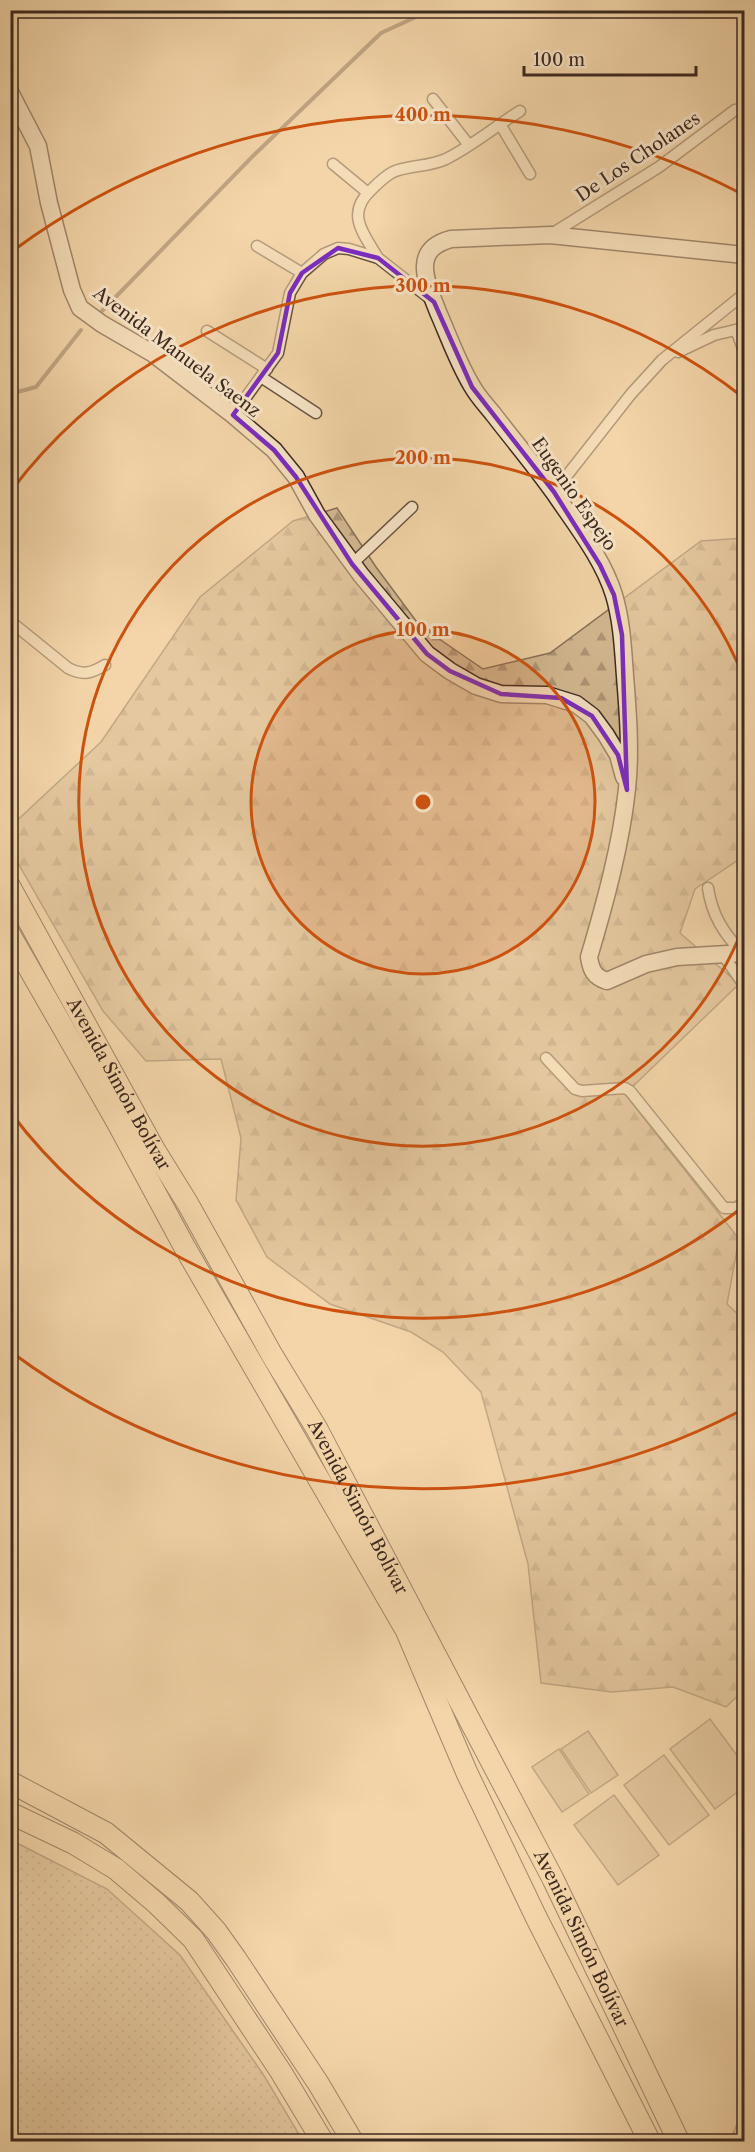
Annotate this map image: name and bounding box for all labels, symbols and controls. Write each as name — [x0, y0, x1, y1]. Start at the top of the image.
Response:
scale bar — [524, 39, 696, 77]
text: 100 m — [533, 49, 585, 71]
text: 400 m — [395, 104, 451, 126]
street label: De Los Cholanes — [572, 107, 704, 207]
text: 300 m — [395, 275, 451, 297]
street label: Avenida Manuela Saenz — [88, 281, 265, 422]
street label: Eugenio Espejo — [527, 433, 621, 555]
text: 200 m — [395, 447, 451, 469]
text: 100 m — [396, 619, 450, 641]
centre of rings — [413, 792, 433, 812]
street label: Avenida Simón Bolívar — [61, 993, 176, 1175]
street label: Avenida Simón Bolívar — [302, 1415, 413, 1598]
street label: Avenida Simón Bolívar — [528, 1845, 634, 2031]

